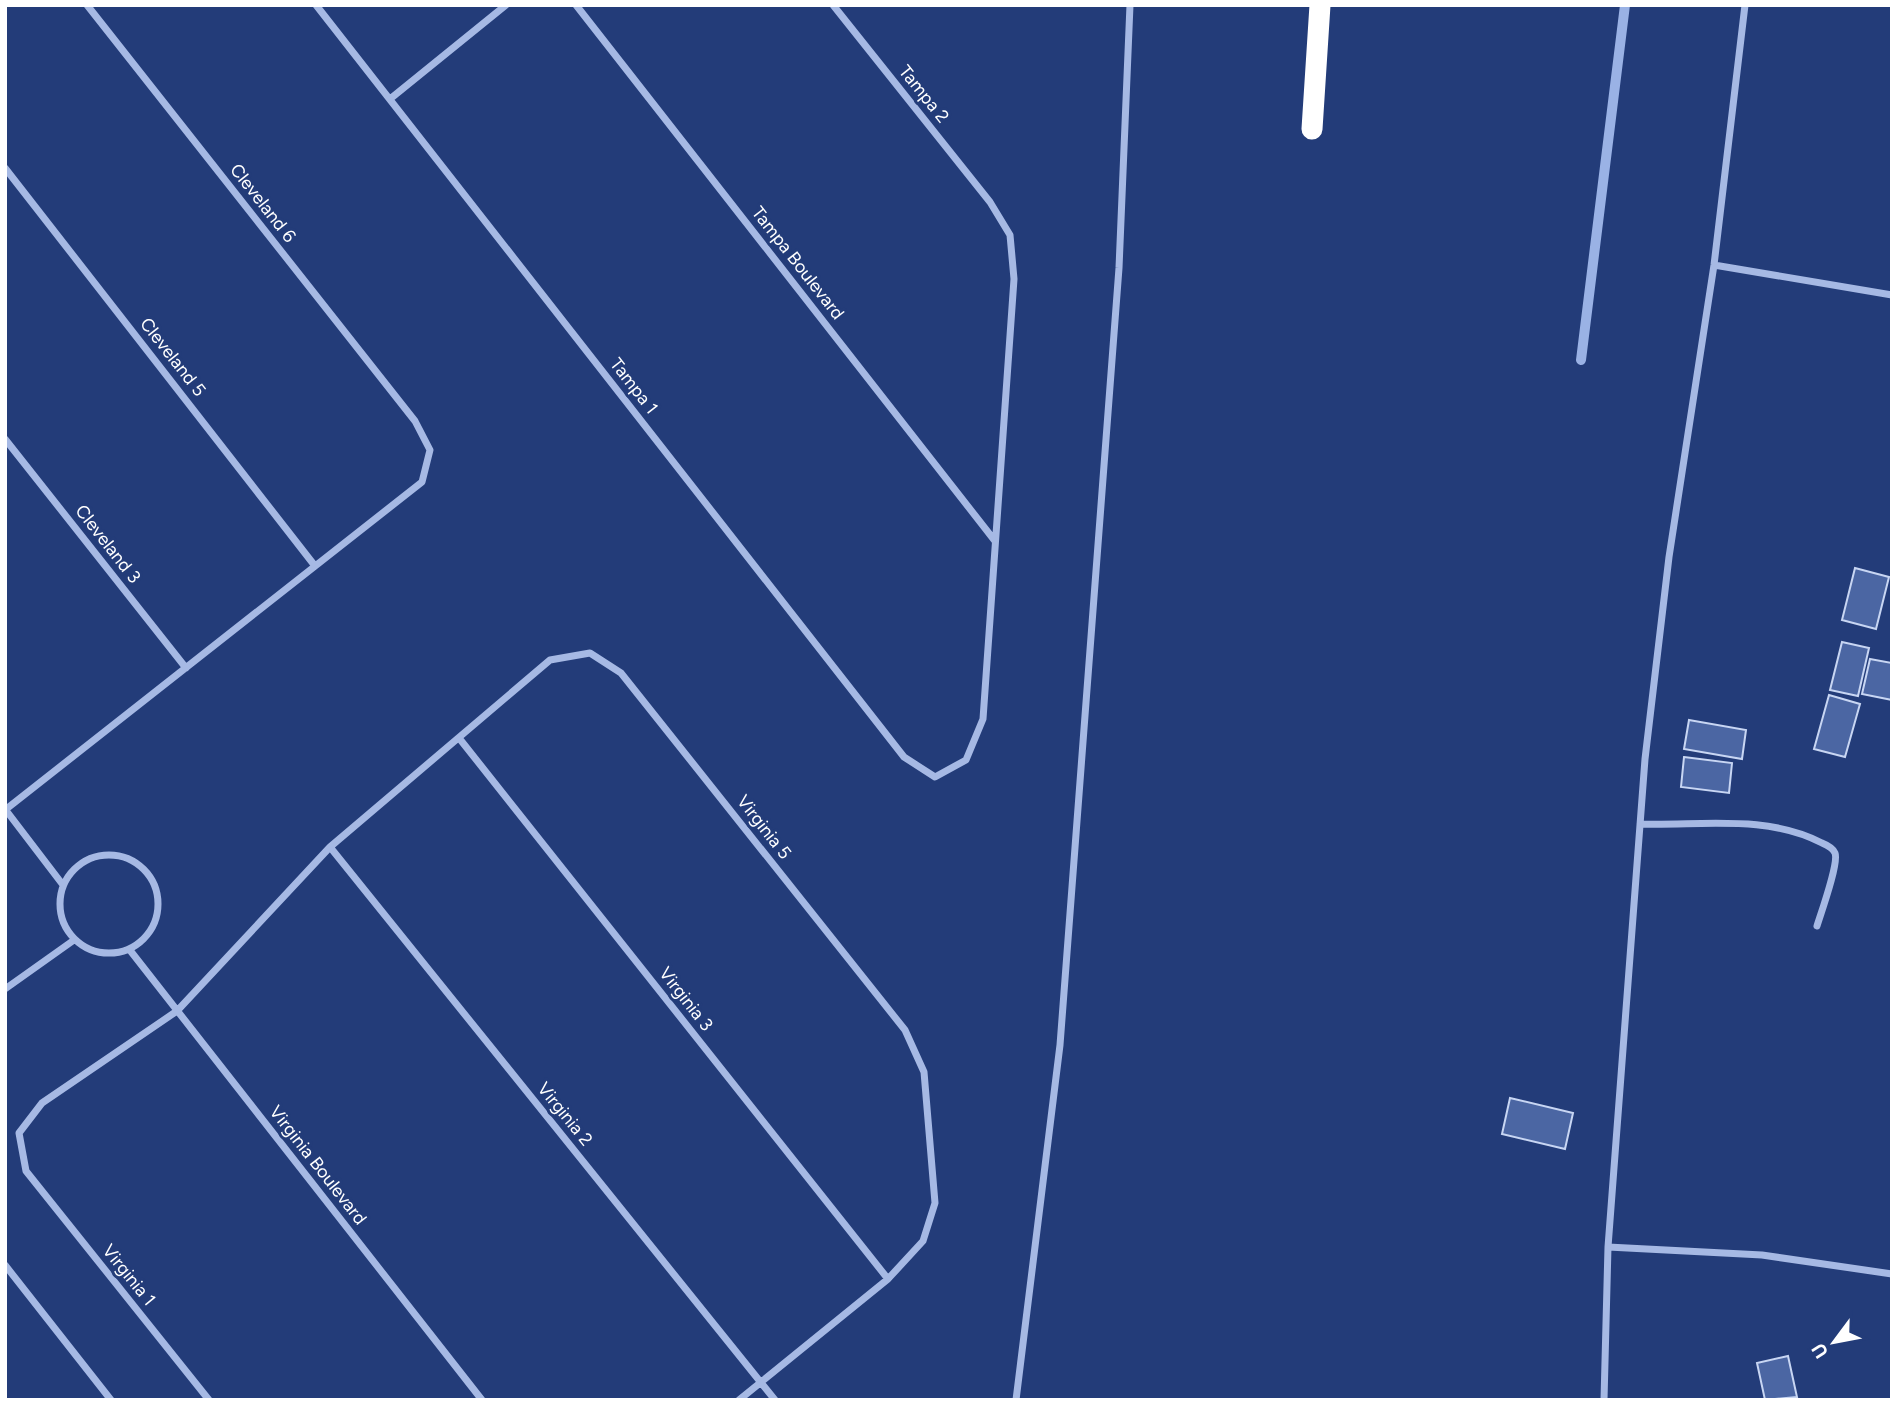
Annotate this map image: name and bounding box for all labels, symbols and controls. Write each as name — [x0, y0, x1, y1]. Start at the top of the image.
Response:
street label: Tampa 2 — [894, 61, 954, 127]
street label: Cleveland 6 — [225, 159, 301, 247]
street label: Tampa Boulevard — [747, 202, 849, 324]
street label: Cleveland 5 — [135, 313, 211, 401]
street label: Tampa 1 — [605, 354, 663, 418]
street label: Cleveland 3 — [71, 500, 145, 588]
street label: Virginia 5 — [732, 790, 796, 864]
street label: Virginia 3 — [654, 963, 718, 1035]
street label: Virginia 2 — [533, 1078, 597, 1150]
street label: Virginia Boulevard — [265, 1101, 371, 1229]
street label: Virginia 1 — [98, 1240, 160, 1310]
north arrow — [1799, 1307, 1869, 1377]
text: U — [1807, 1339, 1833, 1363]

